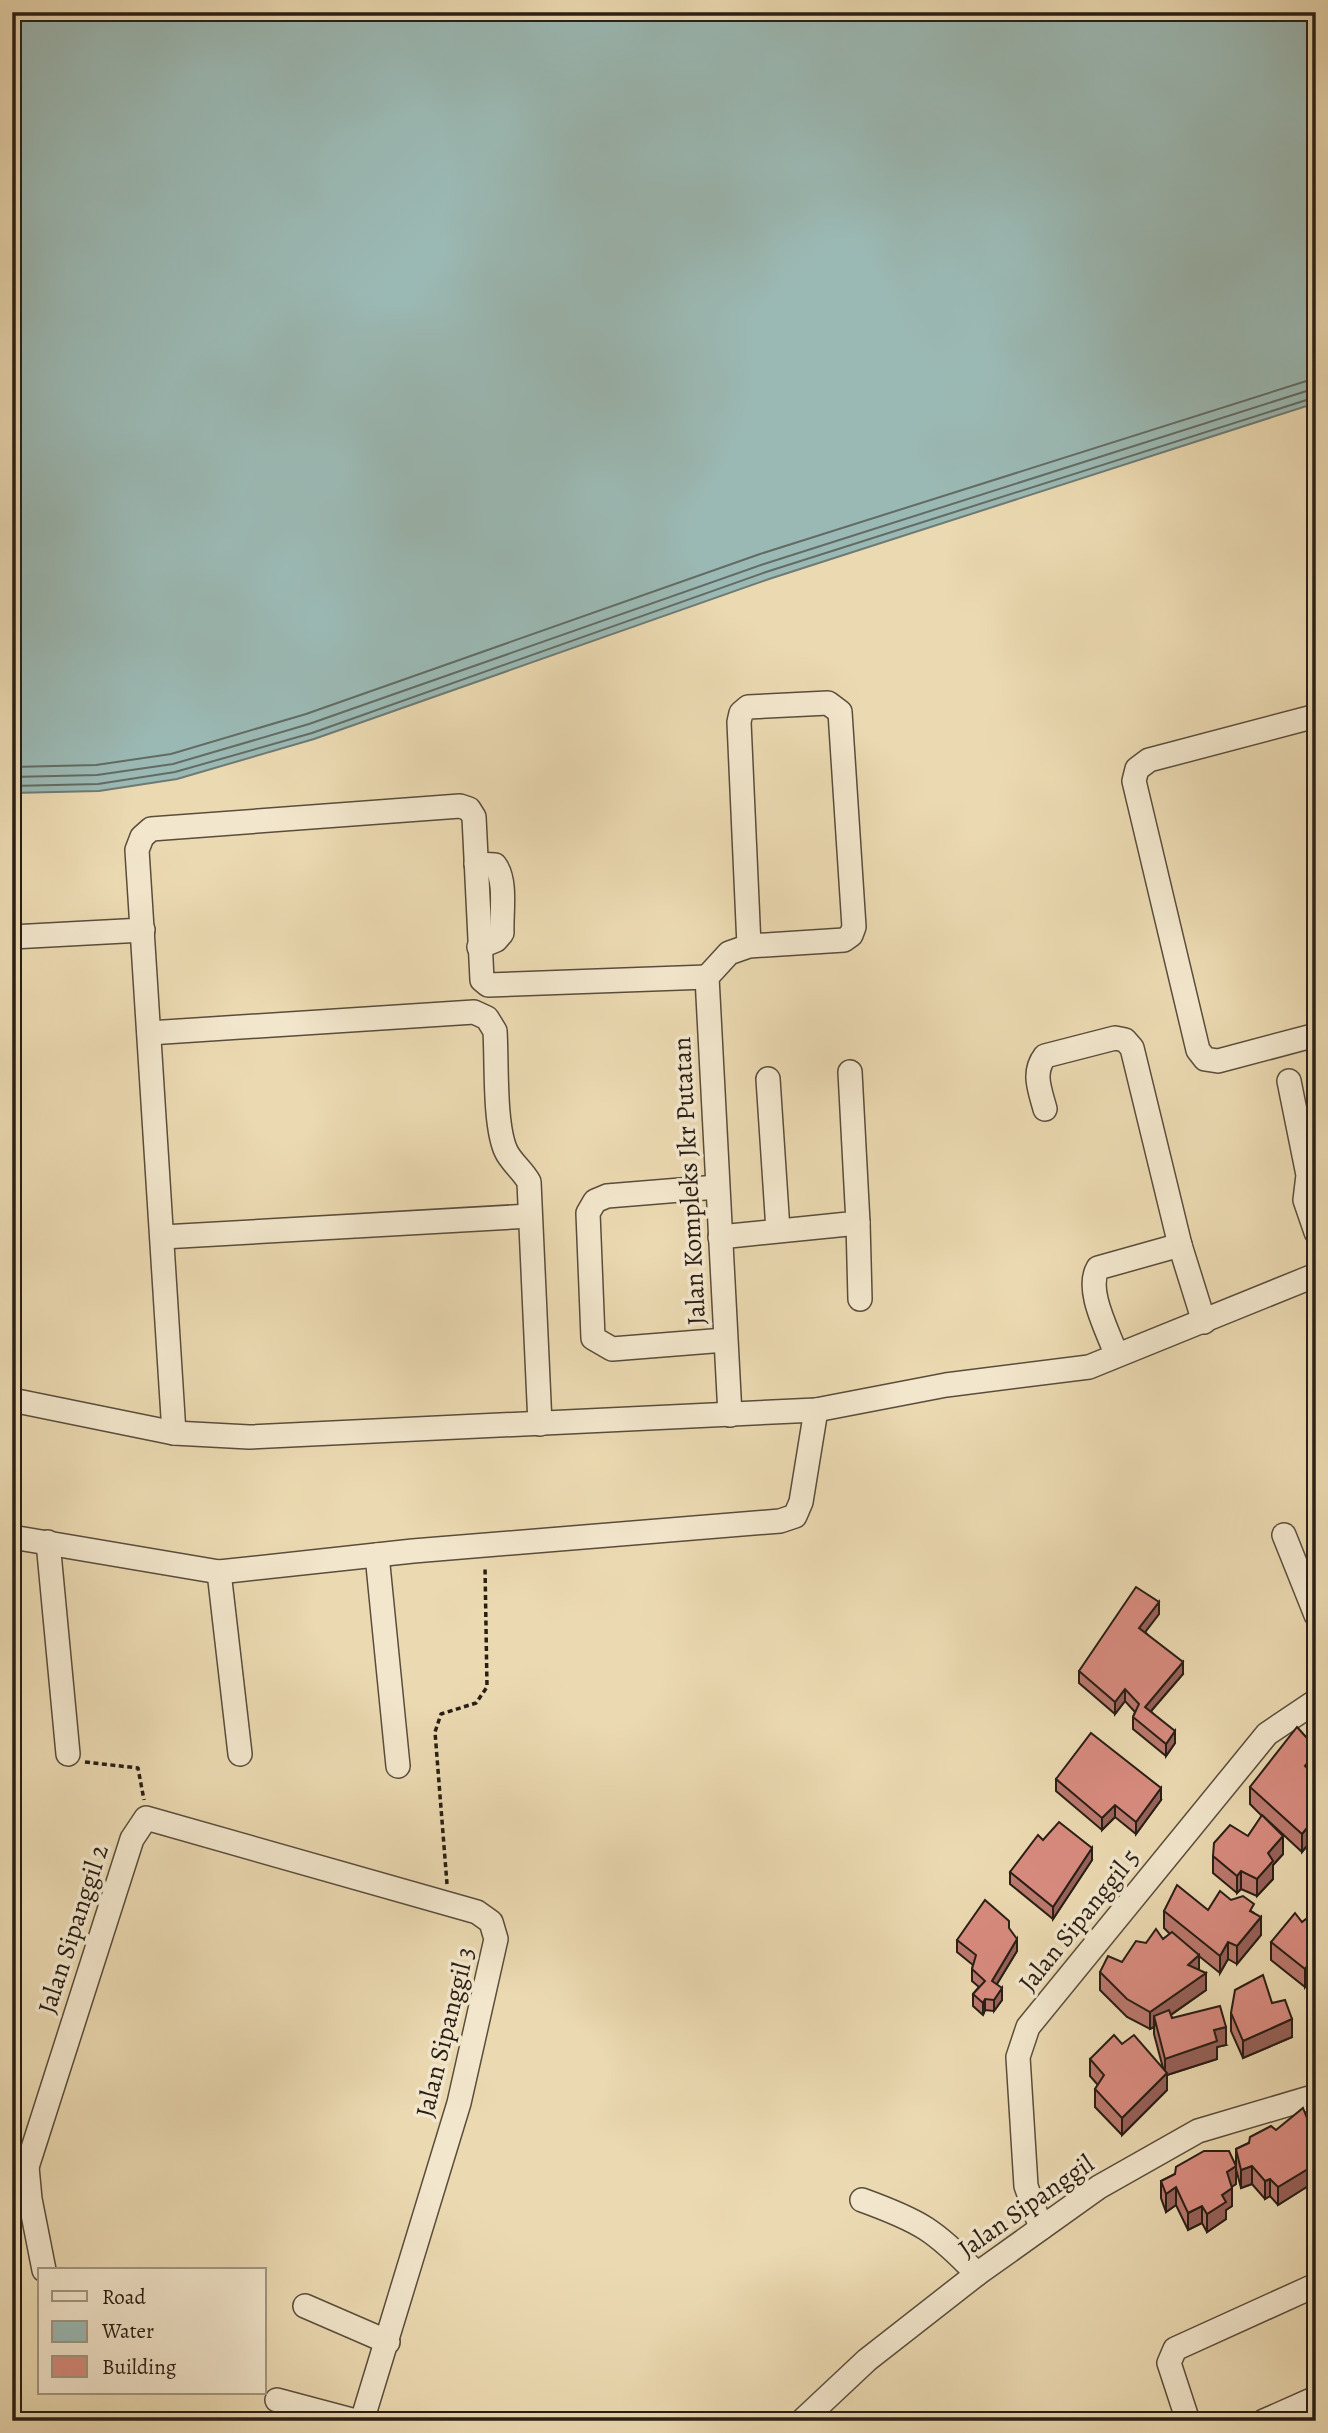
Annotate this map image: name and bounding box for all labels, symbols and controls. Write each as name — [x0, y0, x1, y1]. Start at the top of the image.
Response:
street label: Jalan Kompleks Jkr Putatan — [664, 1036, 714, 1326]
street label: Jalan Sipanggil 2 — [29, 1840, 117, 2018]
street label: Jalan Sipanggil 5 — [1010, 1841, 1148, 1999]
street label: Jalan Sipanggil 3 — [407, 1943, 483, 2121]
street label: Jalan Sipanggil — [951, 2146, 1101, 2266]
legend — [38, 2268, 266, 2394]
text: Road — [102, 2283, 146, 2311]
text: Water — [101, 2317, 154, 2345]
text: Building — [102, 2353, 177, 2381]

